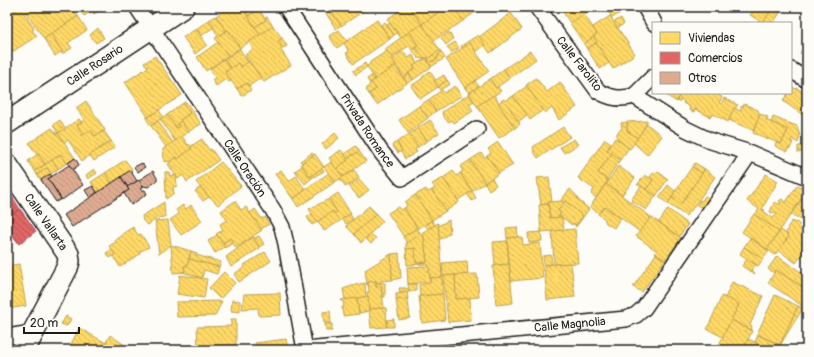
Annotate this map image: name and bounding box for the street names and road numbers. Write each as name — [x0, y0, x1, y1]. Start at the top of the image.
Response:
street label: Calle Farolito — [553, 33, 606, 95]
street label: Calle Rosario — [64, 41, 126, 89]
street label: Privada Romance — [337, 91, 398, 171]
street label: Calle Oración — [220, 136, 270, 200]
street label: Calle Vallarta — [21, 190, 71, 254]
street label: Calle Magnolia — [533, 313, 607, 335]

